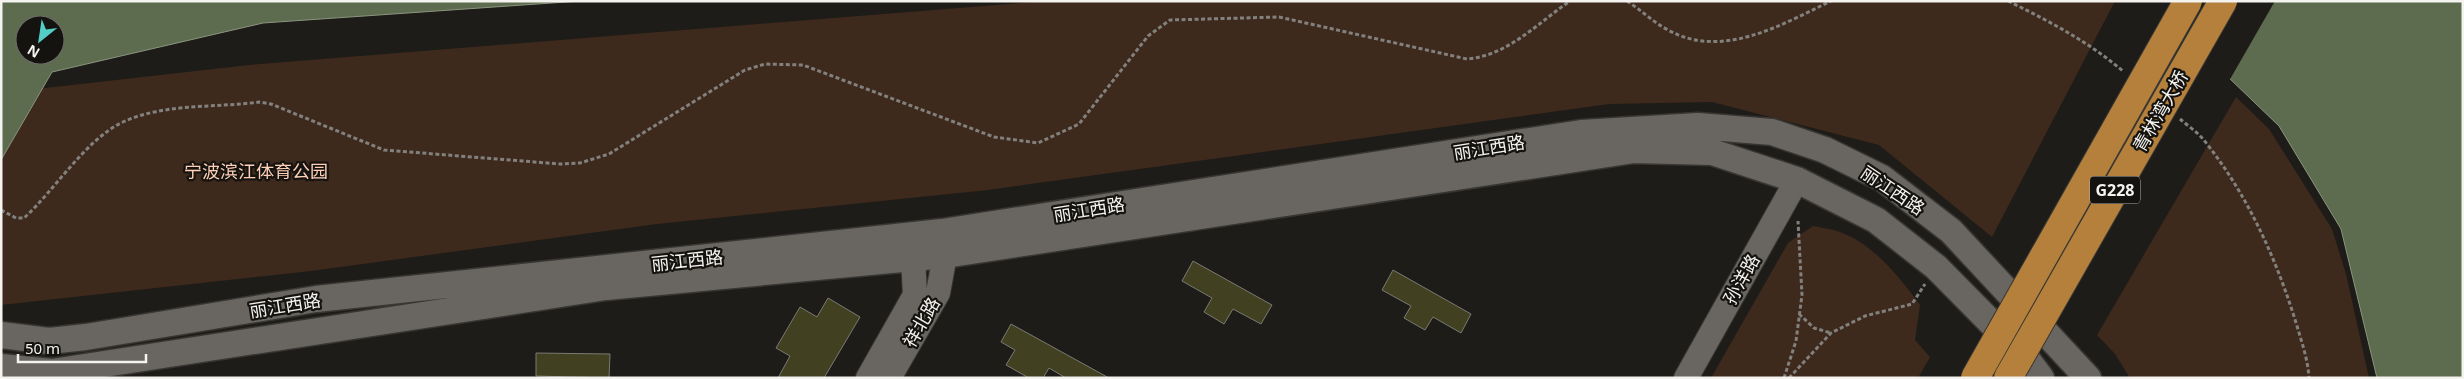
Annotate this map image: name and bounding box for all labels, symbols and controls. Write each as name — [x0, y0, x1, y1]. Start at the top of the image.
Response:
north arrow — [15, 15, 65, 65]
text: N — [24, 41, 43, 63]
street label: 青林湾大桥 — [2127, 66, 2193, 156]
street label: 丽江西路 — [1452, 130, 1526, 164]
park label: 宁波滨江体育公园 — [184, 159, 328, 183]
street label: 丽江西路 — [1856, 160, 1930, 220]
road number: G228 — [2090, 176, 2140, 204]
street label: 丽江西路 — [1052, 192, 1126, 226]
street label: 丽江西路 — [650, 244, 724, 276]
street label: 孙洋路 — [1717, 250, 1765, 308]
street label: 丽江西路 — [248, 288, 322, 322]
street label: 祥北路 — [897, 293, 945, 351]
scale bar — [18, 332, 145, 364]
text: 50 m — [25, 338, 60, 358]

